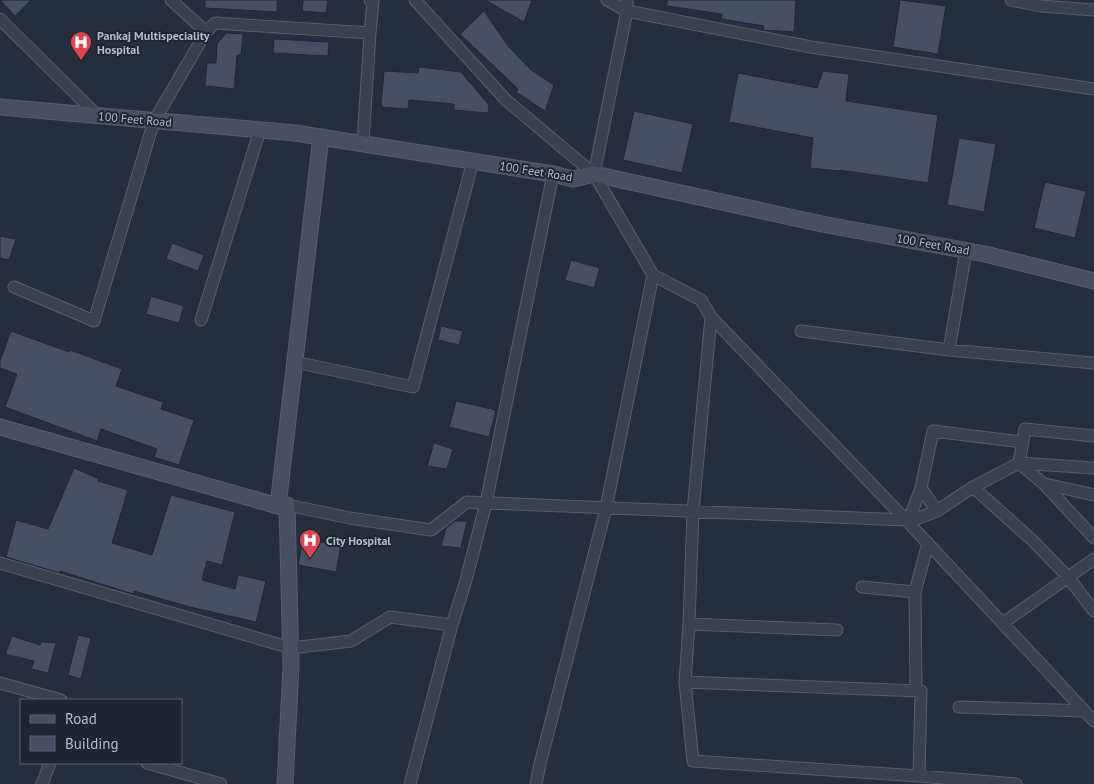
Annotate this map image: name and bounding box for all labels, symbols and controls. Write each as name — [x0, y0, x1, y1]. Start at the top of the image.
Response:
place label: Pankaj Multispeciality Hospital — [97, 28, 210, 57]
hospital icon: Pankaj Multispeciality Hospital — [69, 30, 93, 61]
street label: 100 Feet Road — [98, 108, 172, 130]
street label: 100 Feet Road — [498, 158, 574, 184]
street label: 100 Feet Road — [895, 230, 971, 258]
hospital icon: City Hospital — [298, 528, 322, 559]
place label: City Hospital — [326, 533, 391, 548]
legend — [20, 699, 182, 764]
text: Road — [65, 709, 97, 728]
text: Building — [65, 734, 119, 753]

